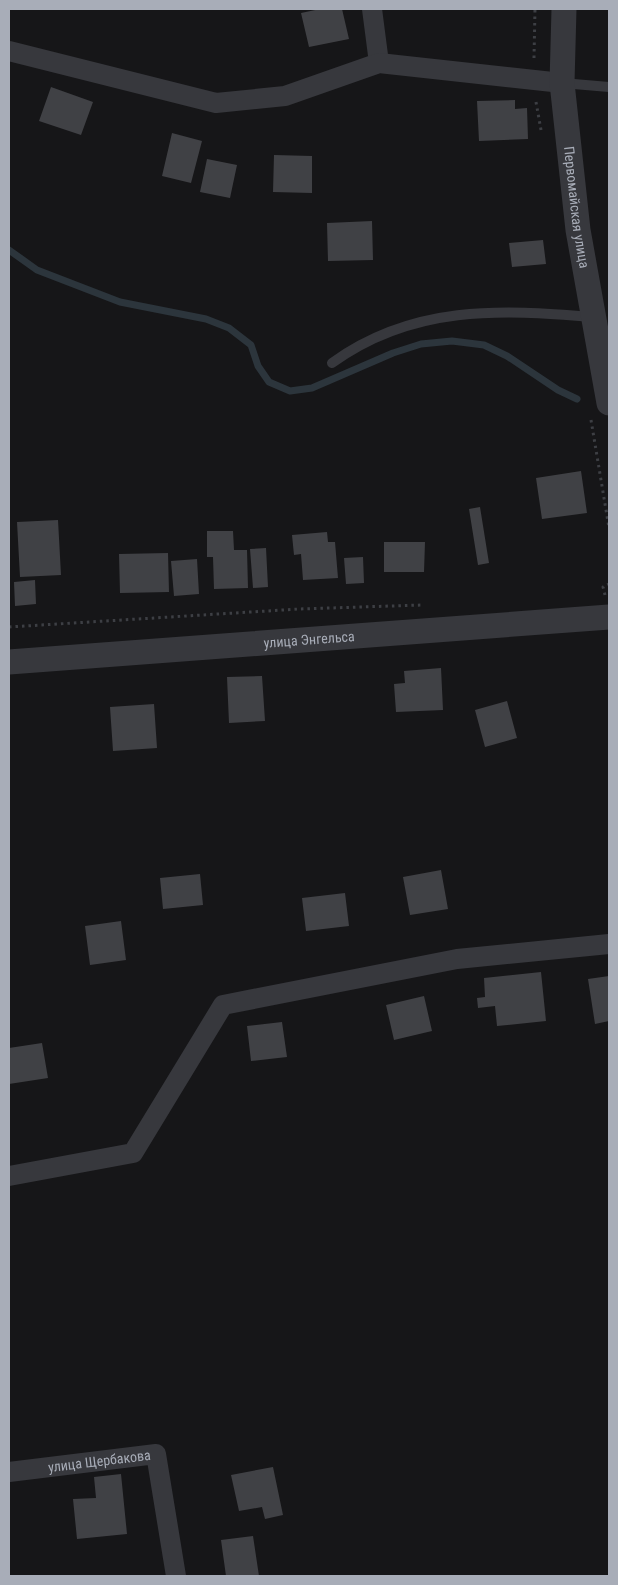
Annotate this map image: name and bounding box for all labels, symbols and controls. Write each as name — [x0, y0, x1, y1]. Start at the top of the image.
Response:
street label: Первомайская улица — [561, 145, 593, 269]
street label: улица Энгельса — [263, 628, 355, 651]
street label: улица Щербакова — [47, 1447, 152, 1475]

